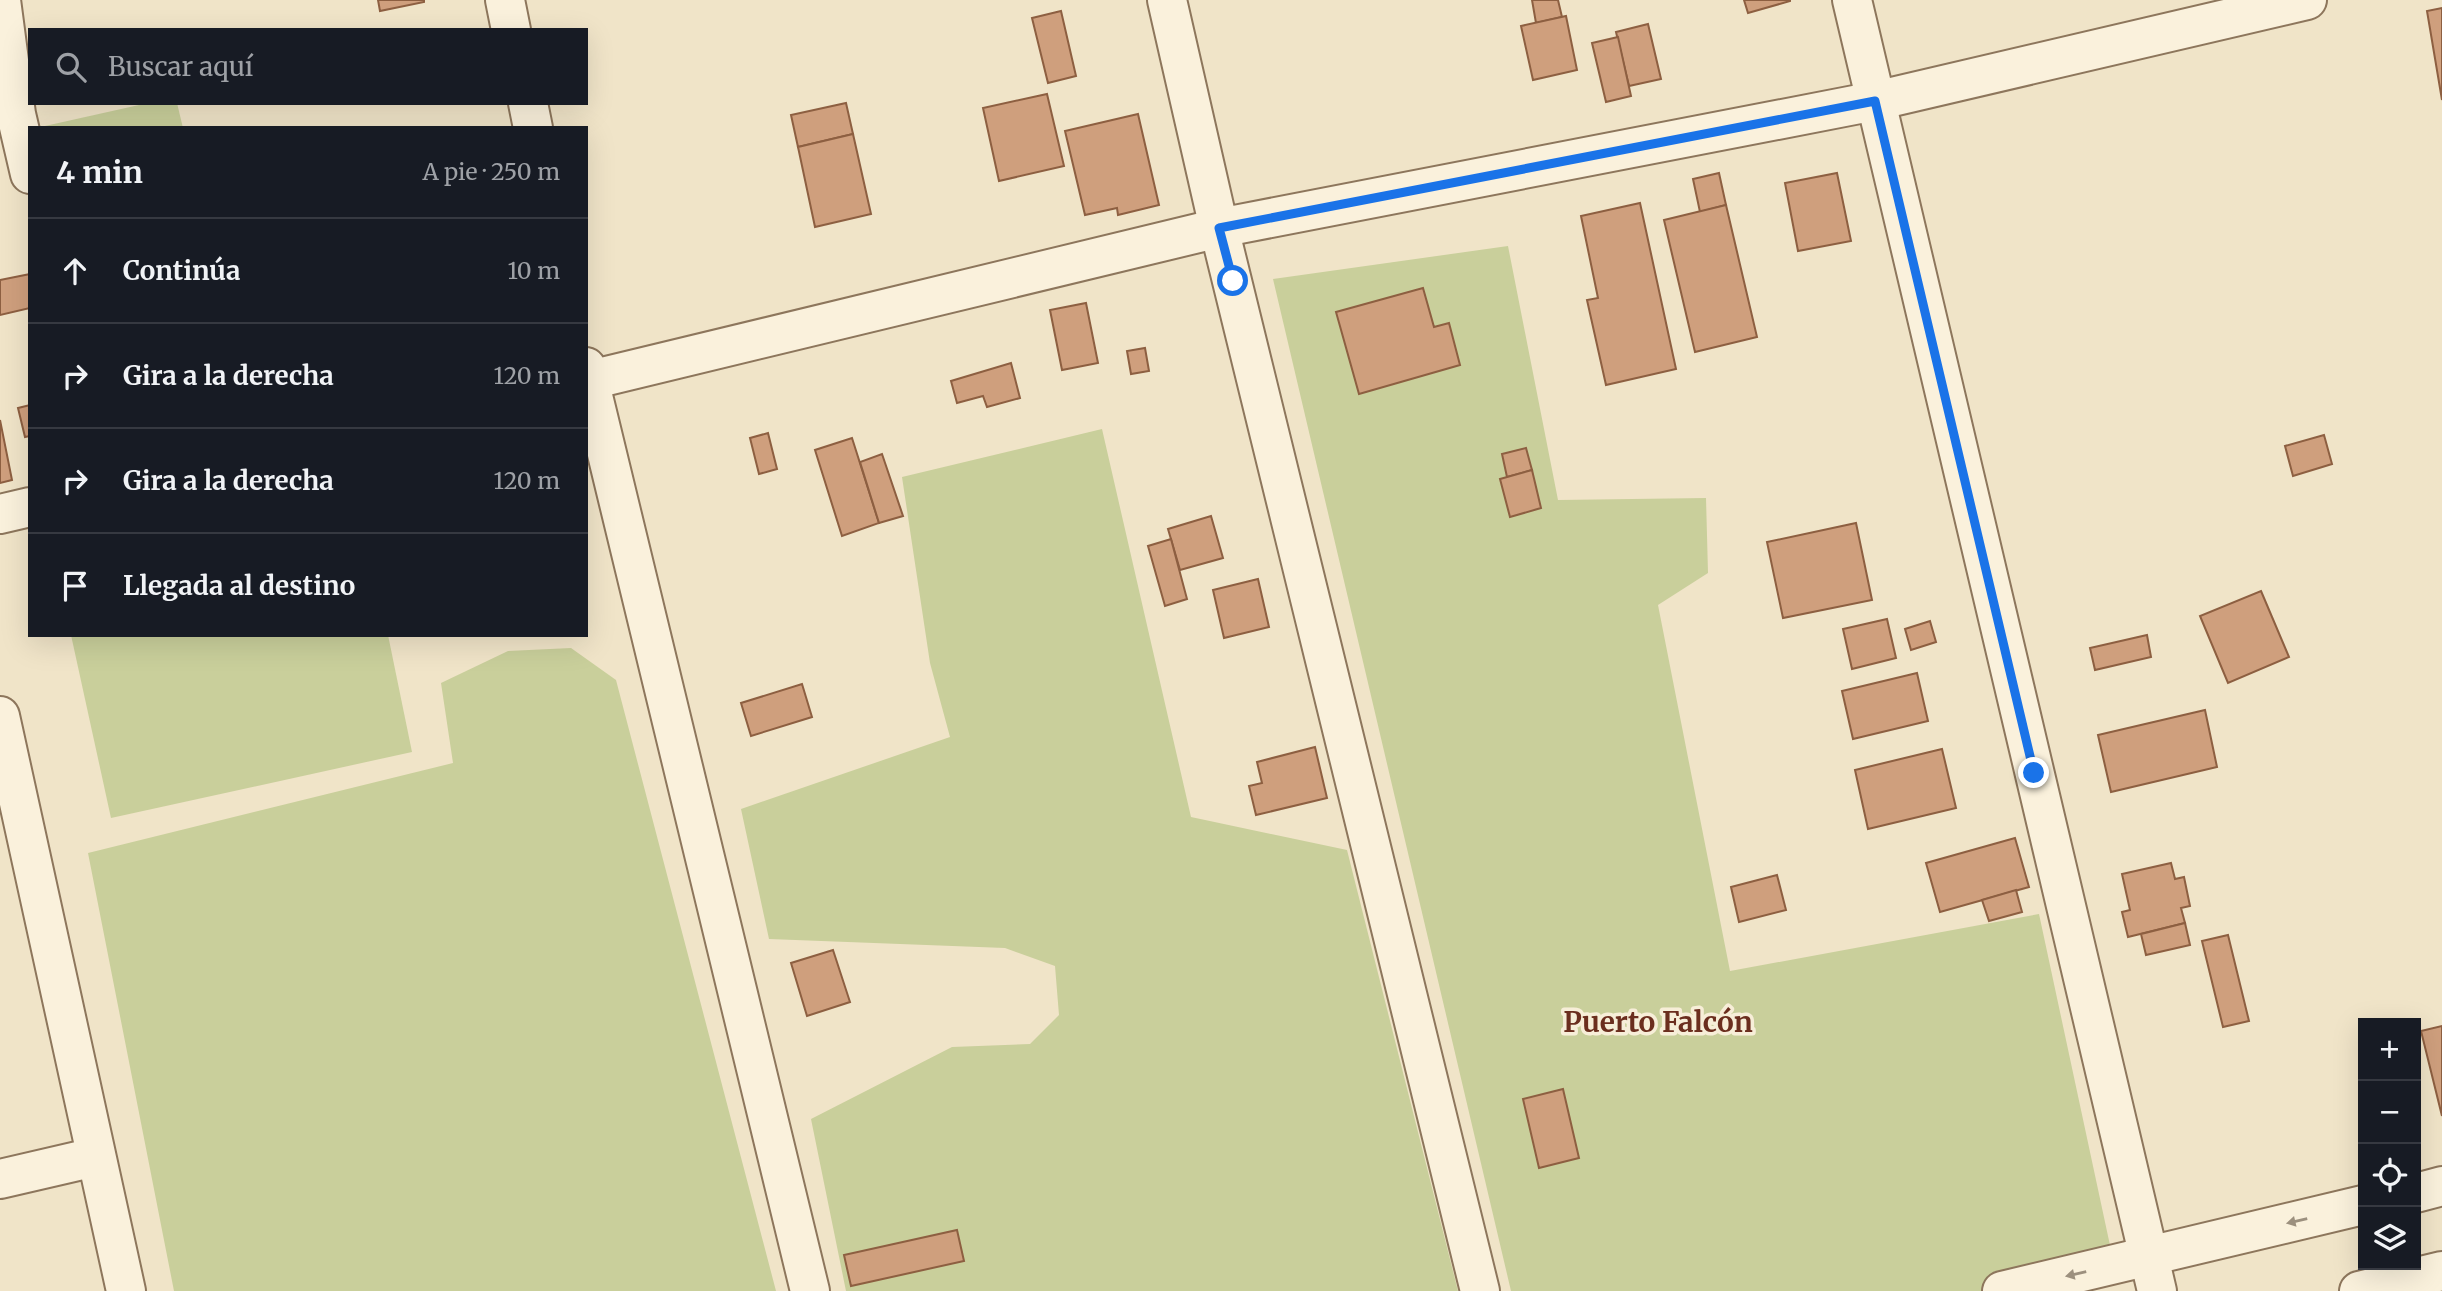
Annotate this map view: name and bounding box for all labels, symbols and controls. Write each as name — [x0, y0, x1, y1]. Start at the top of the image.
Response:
search box — [28, 28, 588, 105]
icon: search — [52, 48, 90, 86]
text: Buscar aquí — [108, 50, 253, 83]
text: 4 min — [56, 153, 143, 191]
text: A pie · 250 m — [422, 157, 560, 186]
icon: ahead — [56, 252, 94, 290]
text: Continúa — [123, 254, 241, 287]
text: 10 m — [507, 256, 560, 285]
route start — [1217, 265, 1248, 296]
icon: right — [56, 357, 94, 395]
text: Gira a la derecha — [123, 359, 334, 392]
text: 120 m — [494, 361, 560, 390]
icon: right — [56, 462, 94, 500]
text: Gira a la derecha — [123, 464, 334, 497]
text: 120 m — [494, 466, 560, 495]
icon: arrive — [56, 567, 94, 605]
text: Llegada al destino — [123, 569, 355, 602]
route end — [2018, 757, 2049, 788]
district label: Puerto Falcón — [1563, 1004, 1753, 1040]
map controls — [2358, 1018, 2421, 1270]
button: + — [2358, 1018, 2421, 1081]
button: − — [2358, 1081, 2421, 1144]
button: locate — [2358, 1144, 2421, 1207]
button: layers — [2358, 1207, 2421, 1270]
one-way arrow — [2286, 1216, 2308, 1227]
one-way arrow — [2064, 1268, 2086, 1279]

